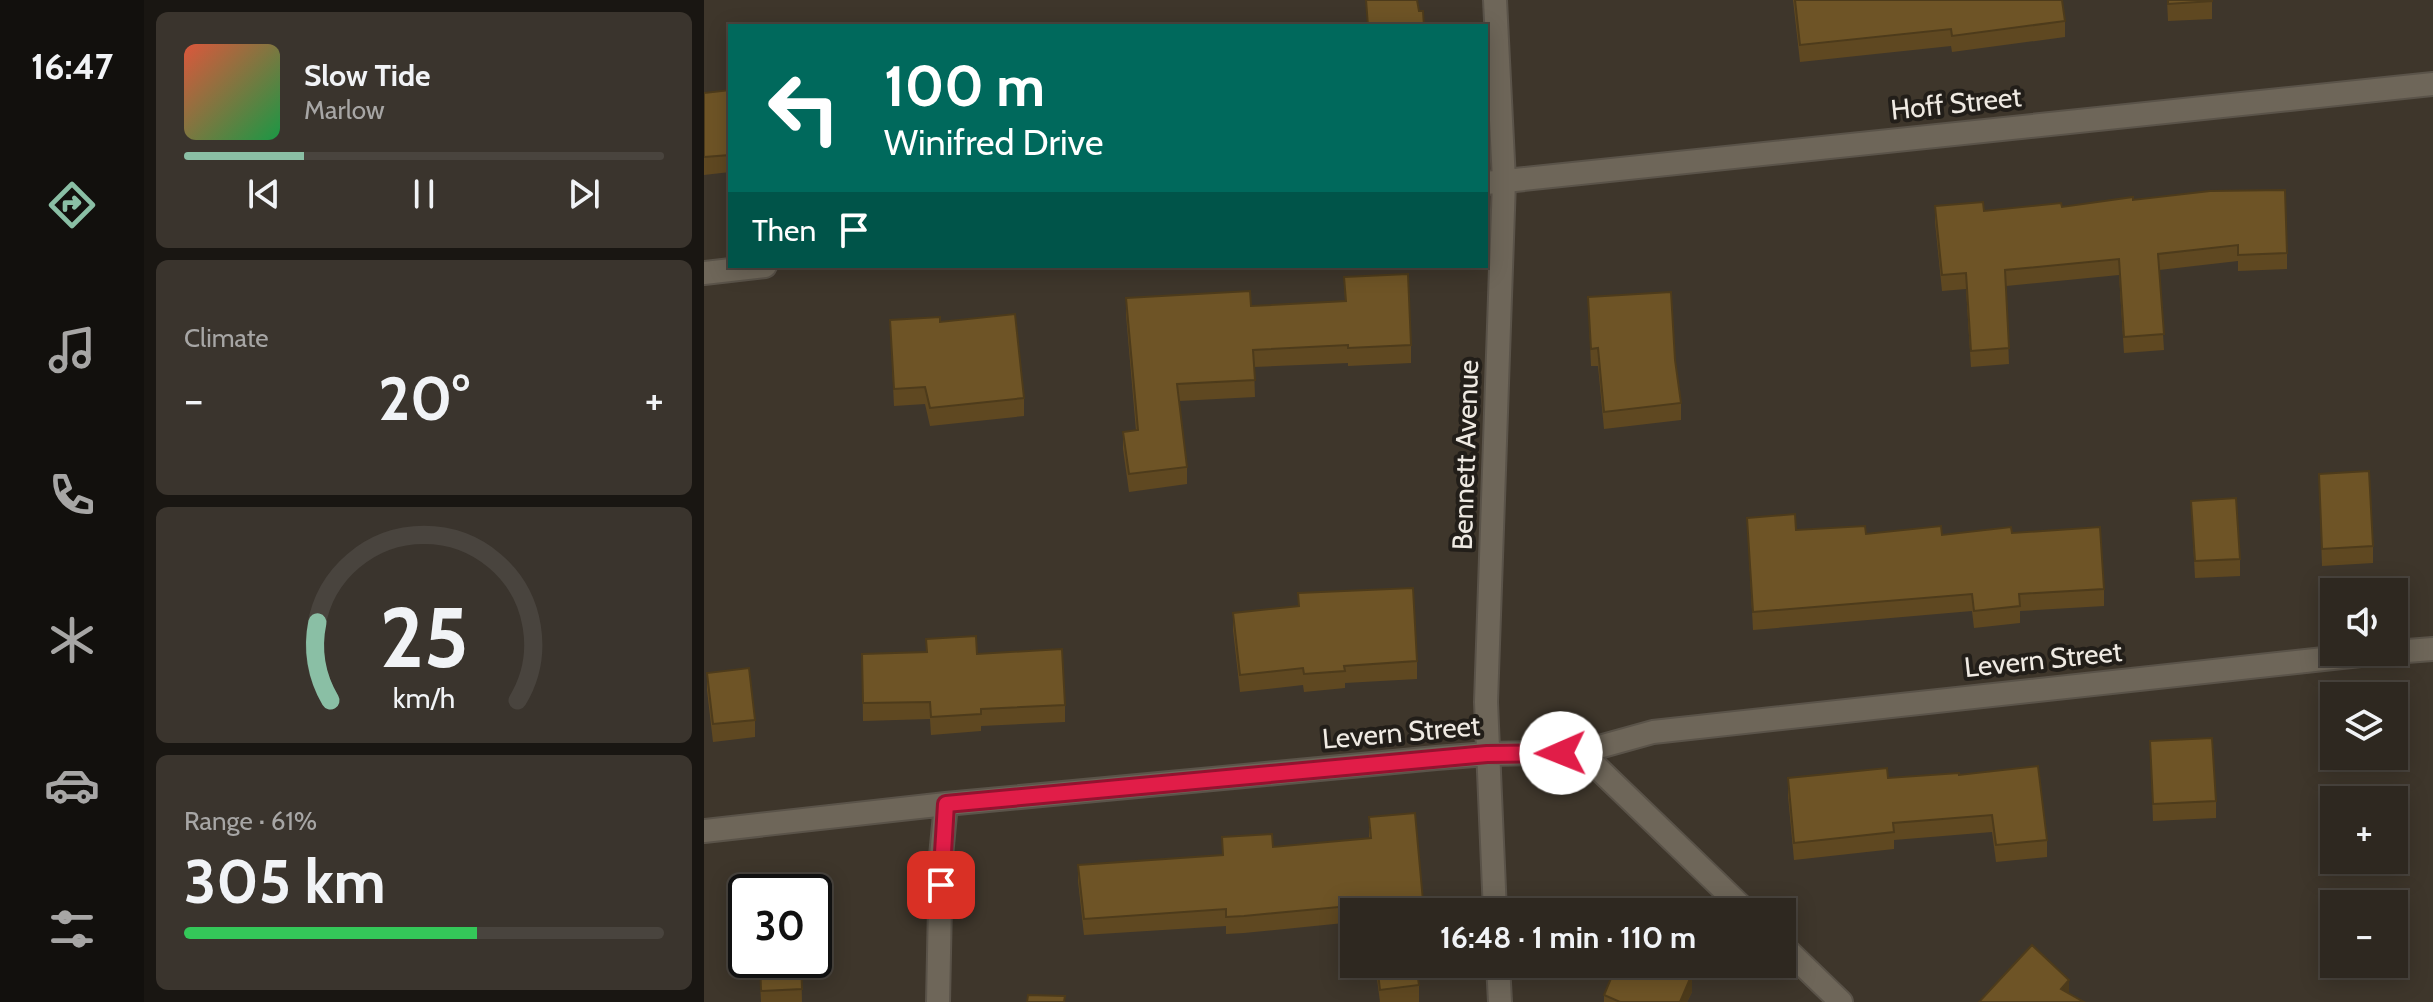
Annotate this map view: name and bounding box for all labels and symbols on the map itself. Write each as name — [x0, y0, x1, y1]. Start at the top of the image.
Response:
street label: Hoff Street — [1889, 79, 2023, 127]
street label: Bennett Avenue — [1445, 359, 1485, 551]
street label: Levern Street — [1962, 634, 2124, 684]
street label: Levern Street — [1321, 708, 1481, 756]
position arrow — [1519, 711, 1603, 795]
pin — [907, 851, 975, 919]
speed limit sign: 30 — [728, 874, 832, 978]

